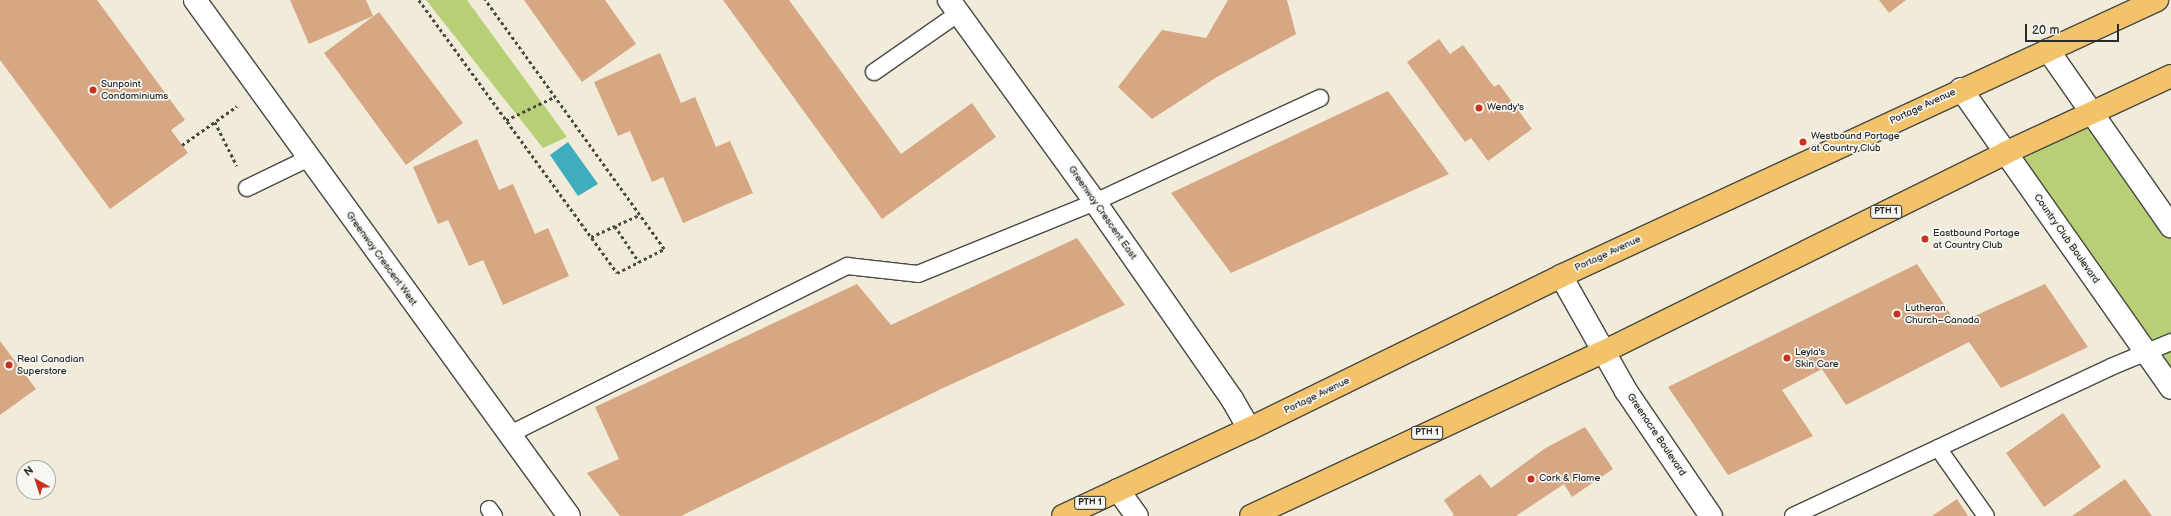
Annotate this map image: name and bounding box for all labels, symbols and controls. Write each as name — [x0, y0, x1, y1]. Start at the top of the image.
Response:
scale bar — [2027, 16, 2121, 42]
text: 20 m — [2032, 23, 2059, 38]
place label: Sunpoint Condominiums — [101, 78, 168, 102]
marker: Sunpoint Condominiums — [88, 85, 98, 95]
street label: Portage Avenue — [1888, 86, 1958, 128]
place label: Wendy's — [1487, 102, 1524, 114]
marker: Wendy's — [1474, 103, 1484, 113]
place label: Westbound Portage at Country Club — [1811, 130, 1900, 154]
marker: Westbound Portage at Country Club — [1798, 137, 1808, 147]
street label: Greenway Crescent East — [1065, 164, 1139, 262]
street label: Country Club Boulevard — [2030, 192, 2102, 286]
road number: PTH 1 — [1870, 205, 1902, 219]
street label: Greenway Crescent West — [343, 209, 419, 309]
place label: Eastbound Portage at Country Club — [1933, 227, 2020, 250]
street label: Portage Avenue — [1573, 233, 1643, 275]
marker: Eastbound Portage at Country Club — [1920, 234, 1930, 244]
place label: Lutheran Church–Canada — [1905, 302, 1979, 326]
marker: Lutheran Church–Canada — [1892, 309, 1902, 319]
place label: Leyla's Skin Care — [1795, 346, 1839, 370]
place label: Real Canadian Superstore — [17, 353, 84, 376]
marker: Leyla's Skin Care — [1782, 353, 1792, 363]
marker: Real Canadian Superstore — [4, 360, 14, 370]
street label: Portage Avenue — [1282, 375, 1352, 417]
street label: Greenacre Boulevard — [1624, 391, 1688, 479]
road number: PTH 1 — [1411, 426, 1443, 440]
north arrow — [16, 460, 56, 500]
text: N — [21, 463, 36, 479]
place label: Cork & Flame — [1539, 473, 1600, 485]
marker: Cork & Flame — [1526, 474, 1536, 484]
road number: PTH 1 — [1074, 496, 1106, 510]

